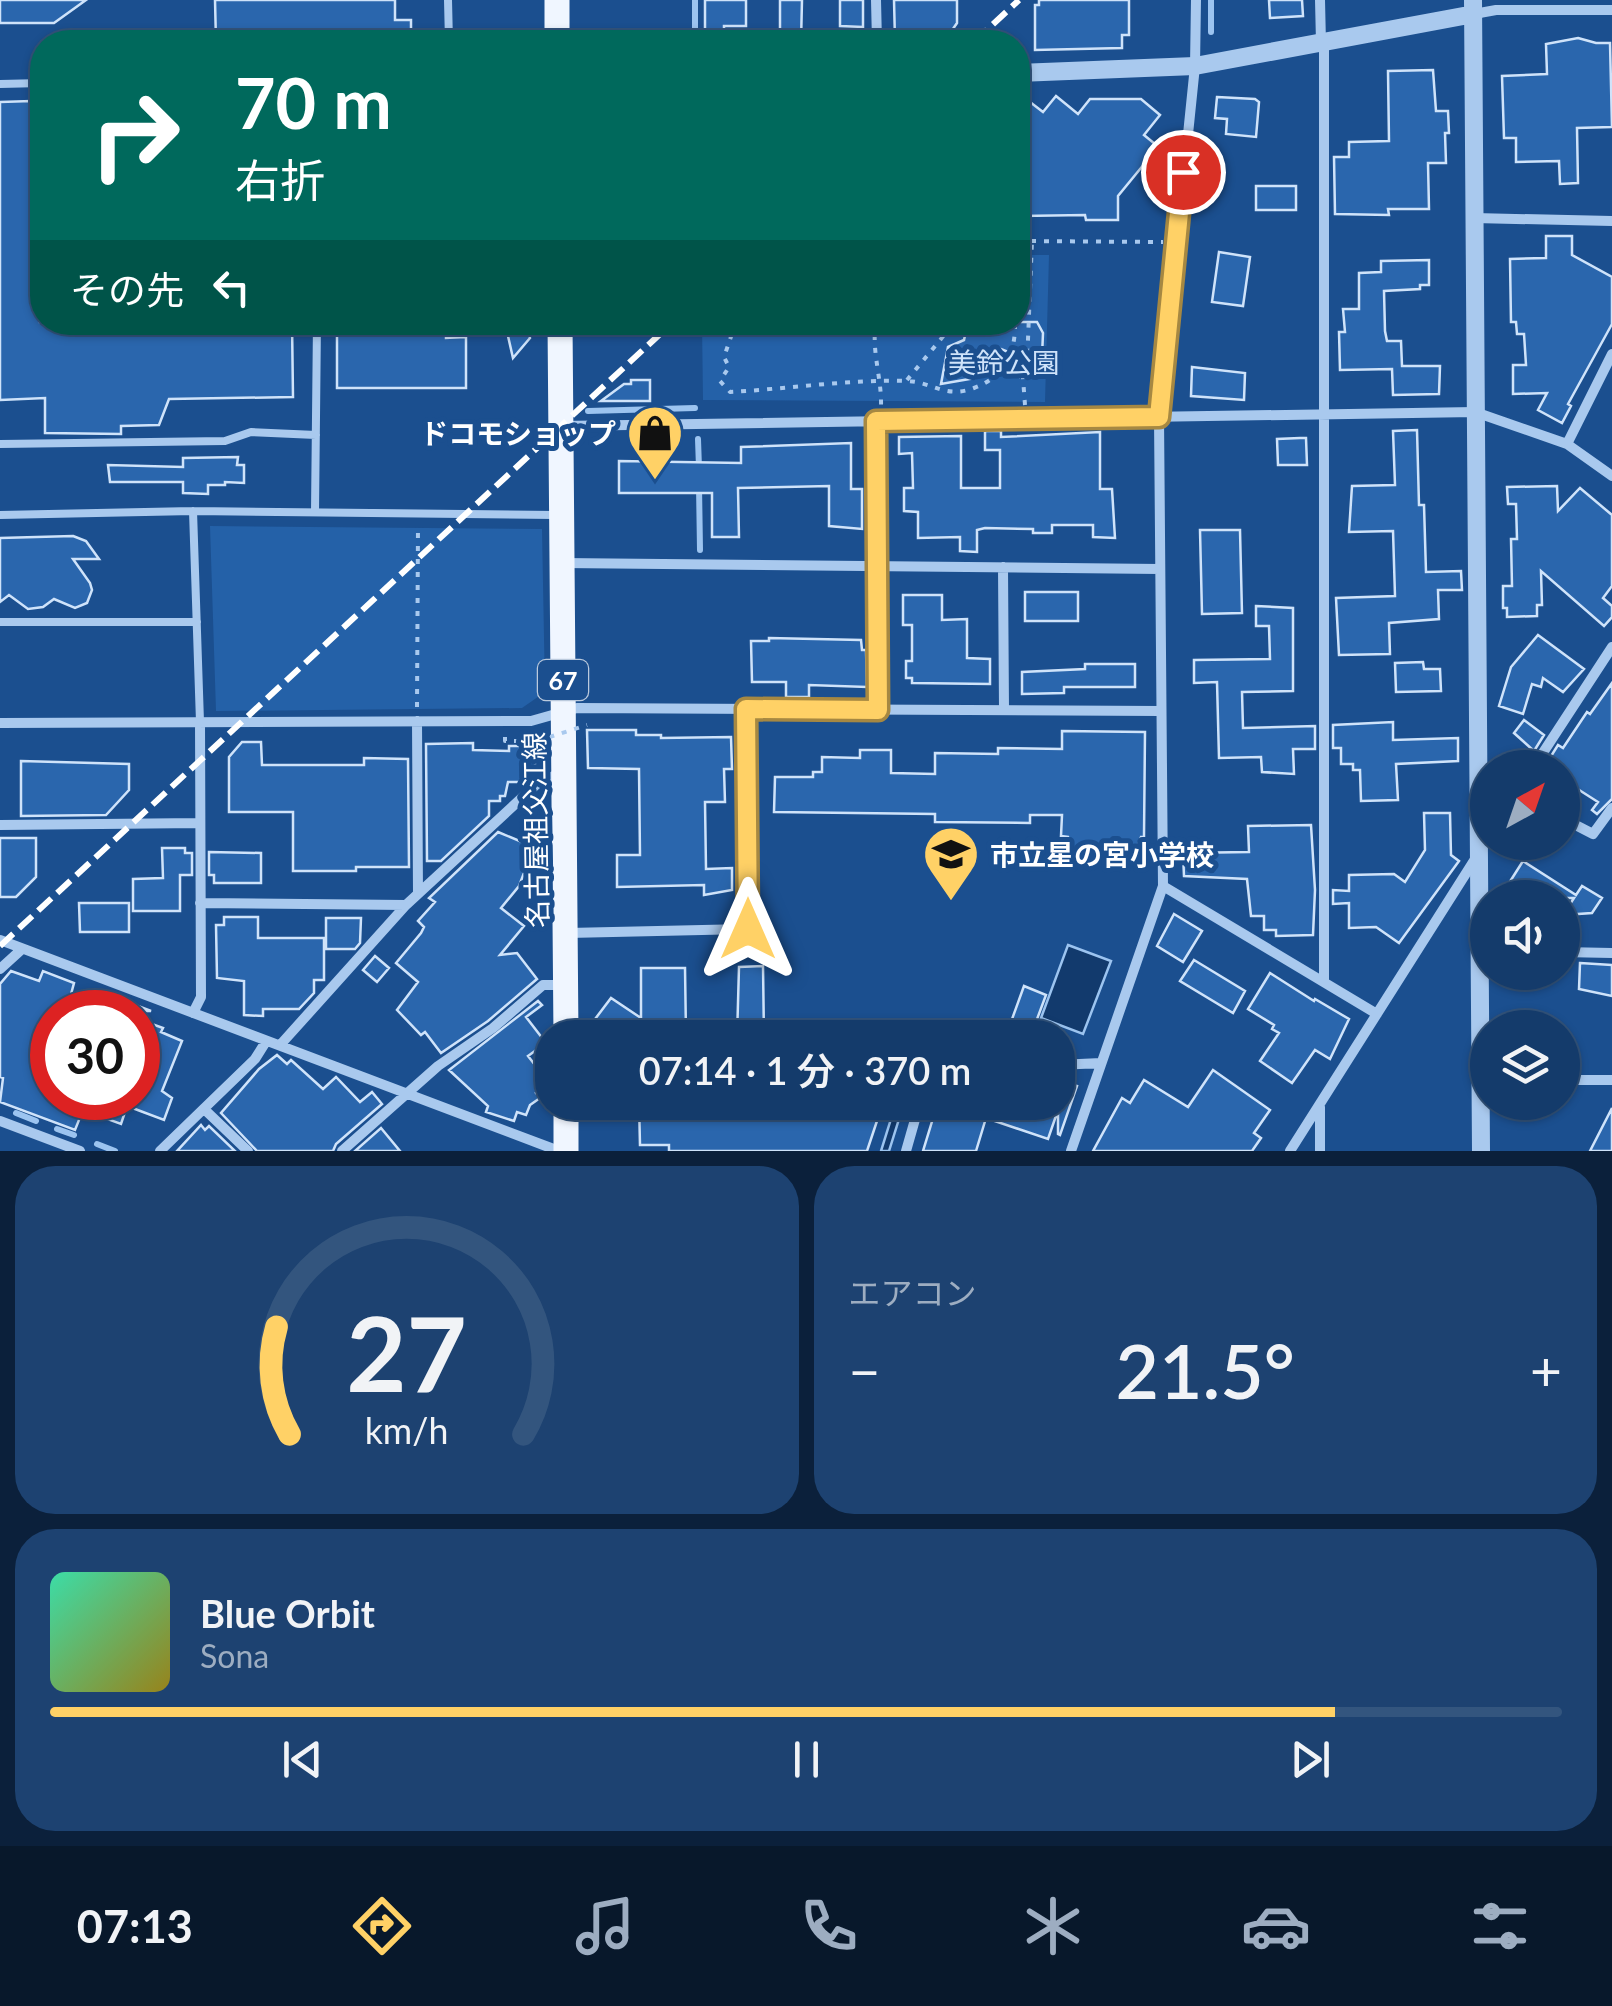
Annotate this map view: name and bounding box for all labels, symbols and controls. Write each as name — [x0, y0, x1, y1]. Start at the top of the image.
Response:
text: 70 m — [235, 60, 392, 144]
icon: right — [70, 70, 200, 200]
pin — [1141, 130, 1226, 215]
icon: arrive — [1156, 145, 1211, 200]
text: 右折 — [235, 153, 325, 207]
icon: left — [204, 260, 259, 315]
text: その先 — [70, 266, 184, 312]
park label: 美鈴公園 — [948, 345, 1060, 379]
shop icon: ドコモショップ — [625, 403, 685, 482]
place label: ドコモショップ — [420, 416, 616, 450]
road number: 67 — [538, 660, 588, 700]
street label: 名古屋祖父江線 — [516, 732, 554, 928]
north arrow — [1470, 750, 1580, 860]
map controls — [1470, 750, 1580, 1120]
school or university icon: 市立星の宮小学校 — [921, 824, 981, 903]
place label: 市立星の宮小学校 — [990, 837, 1214, 871]
position arrow — [696, 877, 800, 981]
button: sound — [1470, 880, 1580, 990]
speed limit sign: 30 — [30, 990, 160, 1120]
button: layers — [1470, 1010, 1580, 1120]
text: 07:14 · 1 分 · 370 m — [639, 1047, 971, 1093]
text: エアコン — [849, 1273, 977, 1312]
text: 27 — [346, 1289, 467, 1414]
text: 21.5° — [1116, 1325, 1295, 1415]
text: − — [849, 1337, 880, 1403]
text: + — [1530, 1337, 1562, 1403]
text: km/h — [365, 1409, 449, 1452]
text: Blue Orbit — [200, 1590, 375, 1636]
text: Sona — [200, 1636, 269, 1675]
icon: previous — [275, 1732, 330, 1787]
icon: pause — [779, 1732, 834, 1787]
icon: next — [1283, 1732, 1338, 1787]
icon: directions — [347, 1891, 417, 1961]
icon: music — [570, 1891, 640, 1961]
icon: phone — [794, 1891, 864, 1961]
icon: climate — [1018, 1891, 1088, 1961]
icon: car — [1241, 1891, 1311, 1961]
icon: filters — [1465, 1891, 1535, 1961]
text: 07:13 — [77, 1899, 193, 1953]

